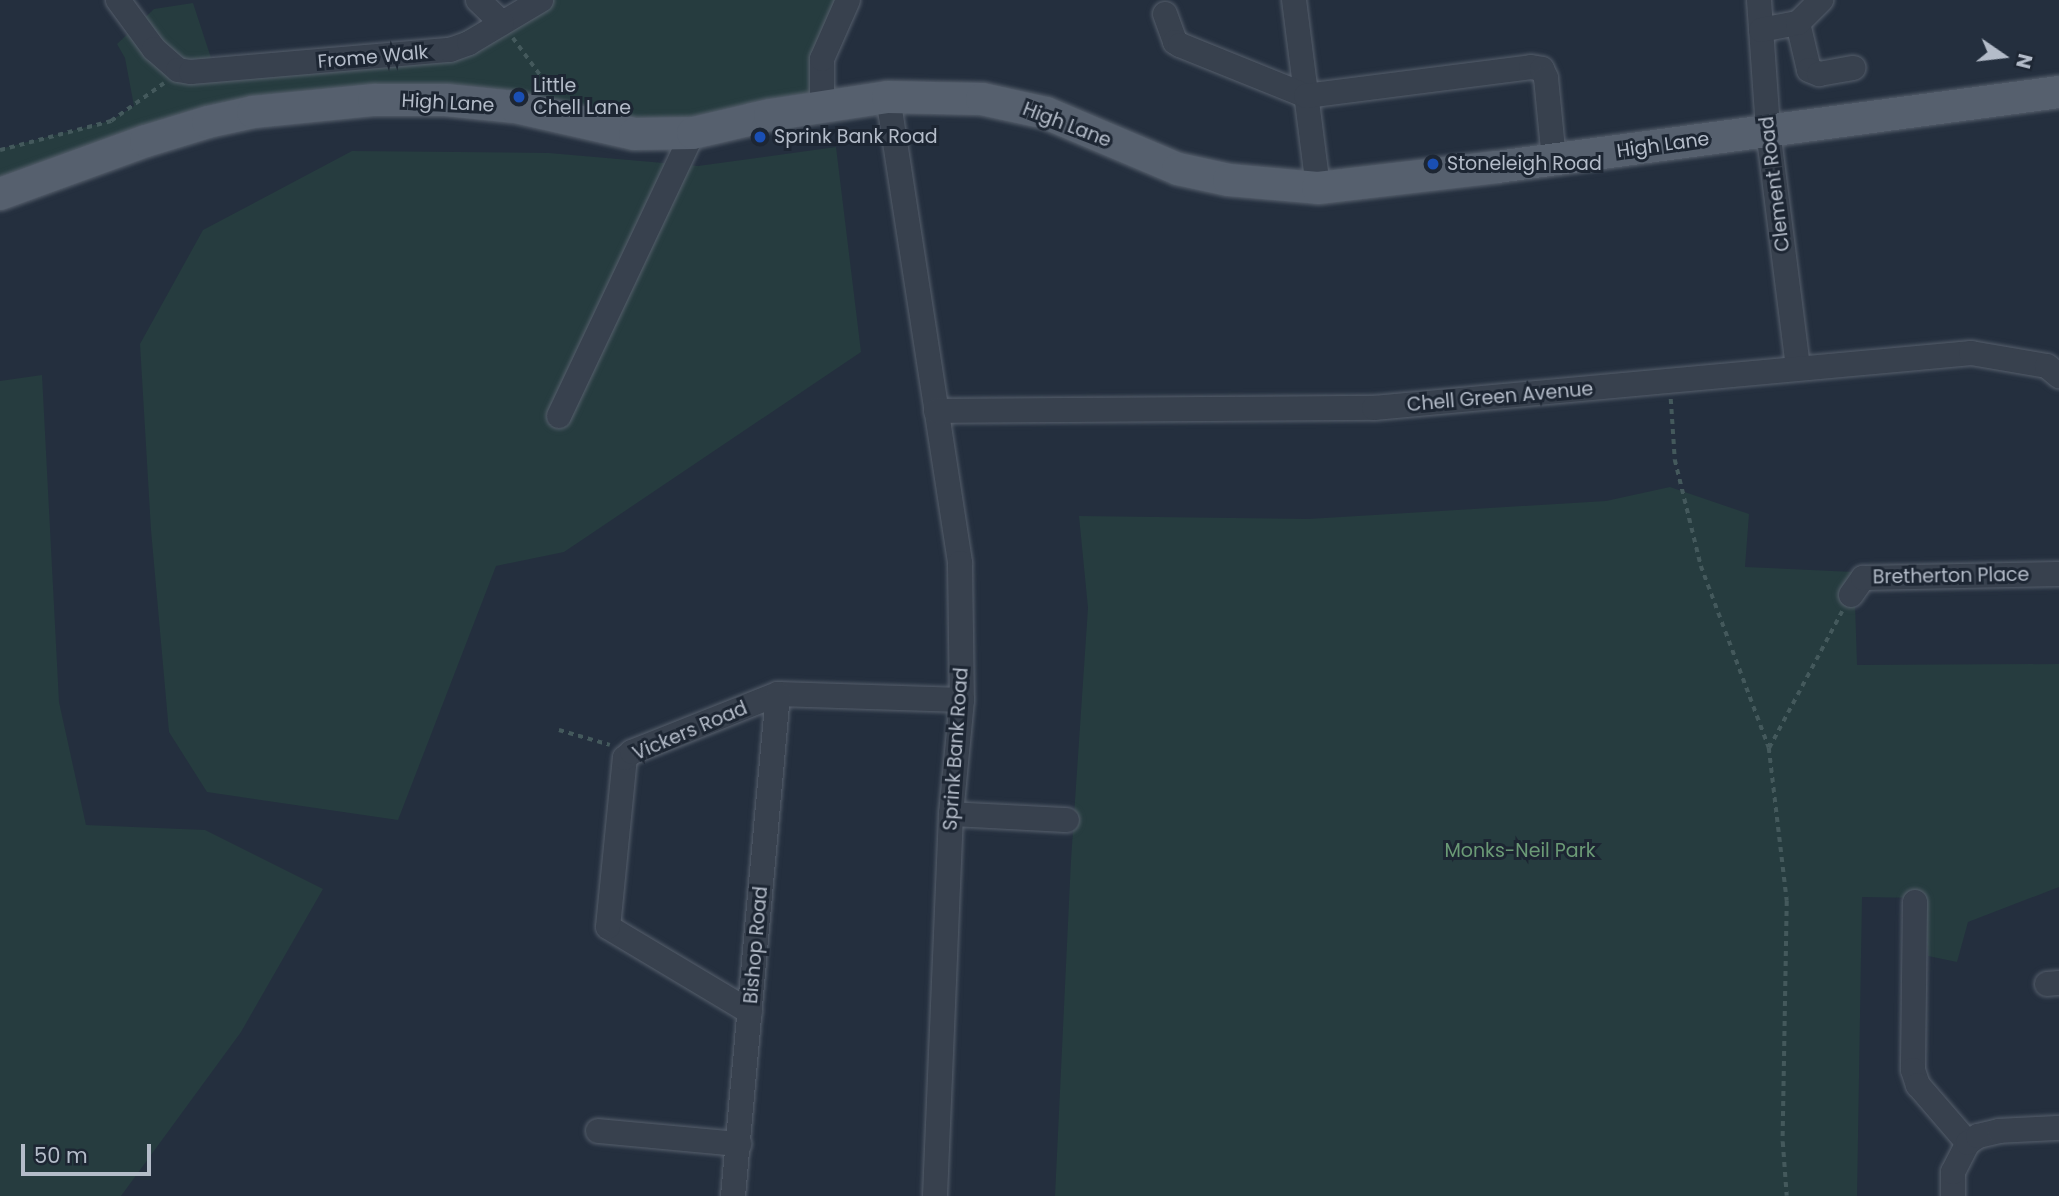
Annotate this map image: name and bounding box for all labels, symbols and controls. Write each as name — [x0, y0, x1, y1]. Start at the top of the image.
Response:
north arrow — [1968, 21, 2038, 91]
street label: Frome Walk — [317, 41, 429, 73]
text: N — [2009, 51, 2039, 71]
place label: Little Chell Lane — [533, 75, 631, 119]
street label: High Lane — [401, 89, 495, 117]
marker: Little Chell Lane — [511, 89, 527, 105]
street label: High Lane — [1020, 98, 1114, 152]
street label: Clement Road — [1755, 115, 1795, 253]
place label: Sprink Bank Road — [774, 126, 938, 148]
street label: High Lane — [1615, 127, 1711, 163]
marker: Sprink Bank Road — [752, 129, 768, 145]
place label: Stoneleigh Road — [1447, 153, 1602, 175]
marker: Stoneleigh Road — [1425, 156, 1441, 172]
street label: Chell Green Avenue — [1406, 377, 1594, 417]
street label: Bretherton Place — [1873, 563, 2029, 589]
street label: Sprink Bank Road — [939, 667, 973, 831]
street label: Vickers Road — [629, 697, 751, 765]
park label: Monks-Neil Park — [1444, 840, 1596, 862]
street label: Bishop Road — [740, 885, 772, 1005]
scale bar — [24, 1130, 154, 1174]
text: 50 m — [34, 1141, 88, 1170]

